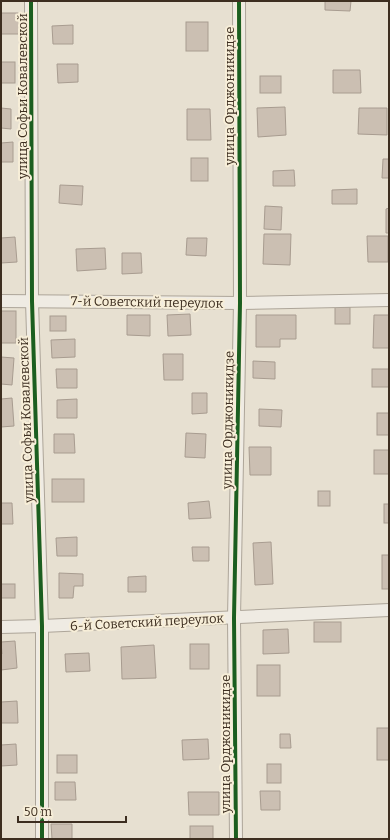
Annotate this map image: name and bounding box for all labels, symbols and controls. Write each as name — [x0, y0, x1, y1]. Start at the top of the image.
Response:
street label: улица Софьи Ковалевской — [15, 13, 30, 180]
street label: улица Орджоникидзе — [222, 27, 237, 166]
street label: 7-й Советский переулок — [71, 293, 224, 311]
street label: улица Софьи Ковалевской — [16, 336, 36, 504]
street label: улица Орджоникидзе — [219, 351, 237, 490]
street label: 6-й Советский переулок — [70, 610, 225, 634]
street label: улица Орджоникидзе — [218, 675, 233, 814]
scale bar — [18, 798, 126, 824]
text: 50 m — [24, 805, 53, 819]

